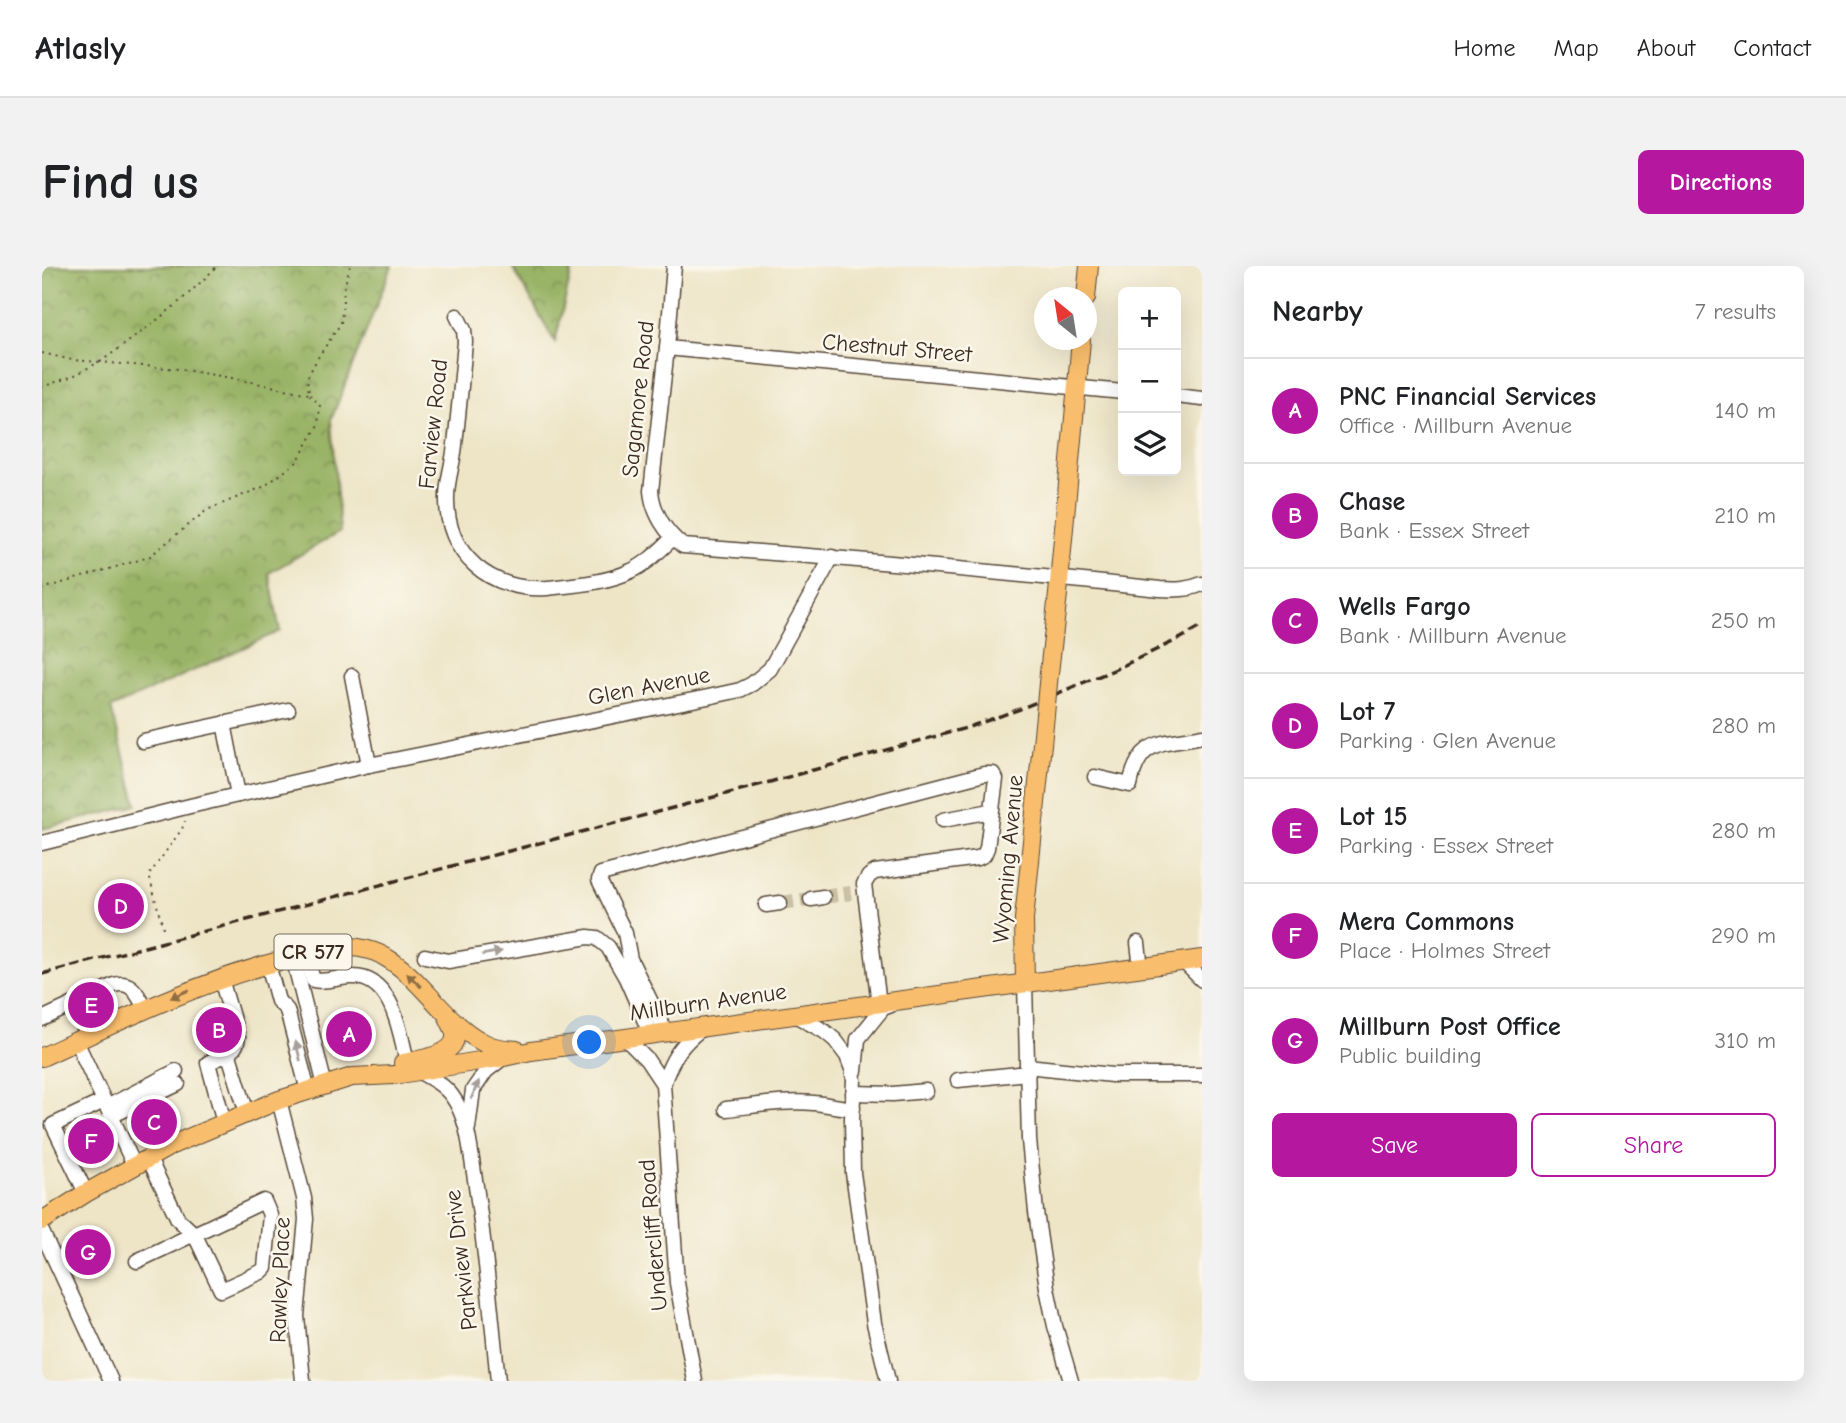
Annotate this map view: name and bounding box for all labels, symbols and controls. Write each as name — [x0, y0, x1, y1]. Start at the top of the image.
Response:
text: Atlasly — [35, 29, 126, 67]
text: Home — [1454, 34, 1515, 62]
text: Map — [1553, 34, 1599, 62]
text: About — [1637, 34, 1695, 62]
text: Contact — [1733, 34, 1811, 62]
button: Directions — [1638, 150, 1804, 214]
text: Find us — [42, 154, 198, 210]
north arrow — [1034, 287, 1097, 350]
map controls — [1118, 287, 1181, 476]
button: + — [1118, 287, 1181, 350]
text: Nearby — [1272, 294, 1363, 329]
text: 7 results — [1695, 298, 1776, 325]
street label: Sagamore Road — [616, 319, 660, 479]
street label: Chestnut Street — [821, 328, 975, 368]
button: − — [1118, 350, 1181, 413]
street label: Farview Road — [413, 358, 453, 490]
text: PNC Financial Services — [1339, 382, 1596, 412]
text: A — [1289, 397, 1301, 424]
text: 140 m — [1715, 397, 1776, 424]
text: Office · Millburn Avenue — [1339, 412, 1572, 439]
button: layers — [1118, 413, 1181, 476]
text: Chase — [1339, 487, 1405, 517]
text: B — [1288, 502, 1302, 529]
text: 210 m — [1714, 502, 1776, 529]
text: Bank · Essex Street — [1339, 517, 1529, 544]
text: Wells Fargo — [1339, 592, 1471, 622]
text: C — [1288, 607, 1302, 634]
text: 250 m — [1711, 607, 1776, 634]
text: Bank · Millburn Avenue — [1339, 622, 1567, 649]
street label: Glen Avenue — [586, 661, 712, 711]
text: Lot 7 — [1339, 697, 1395, 727]
text: D — [1288, 712, 1302, 739]
text: 280 m — [1711, 712, 1776, 739]
text: Parking · Glen Avenue — [1339, 727, 1556, 754]
street label: Wyoming Avenue — [987, 774, 1029, 944]
text: Lot 15 — [1339, 802, 1407, 832]
text: E — [1288, 817, 1302, 844]
text: 280 m — [1711, 817, 1776, 844]
text: Parking · Essex Street — [1339, 832, 1553, 859]
pin: D — [98, 880, 144, 932]
text: Mera Commons — [1339, 907, 1514, 937]
text: F — [1288, 922, 1302, 949]
text: 290 m — [1711, 922, 1776, 949]
road number: CR 577 — [274, 934, 352, 970]
text: Place · Holmes Street — [1339, 937, 1550, 964]
one-way arrow — [481, 947, 503, 958]
one-way arrow — [406, 972, 423, 989]
street label: Millburn Avenue — [628, 978, 788, 1026]
pin: E — [68, 979, 114, 1031]
one-way arrow — [170, 988, 190, 1000]
pin: B — [196, 1004, 242, 1056]
pin: A — [326, 1008, 372, 1060]
text: Millburn Post Office — [1339, 1012, 1561, 1042]
your location — [572, 1025, 606, 1059]
text: G — [1287, 1027, 1303, 1054]
text: 310 m — [1715, 1027, 1776, 1054]
one-way arrow — [292, 1039, 303, 1061]
text: Public building — [1339, 1042, 1482, 1069]
one-way arrow — [470, 1079, 481, 1100]
pin: C — [131, 1096, 177, 1148]
button: Save — [1272, 1113, 1517, 1177]
button: Share — [1531, 1113, 1776, 1177]
pin: F — [68, 1115, 114, 1167]
street label: Undercliff Road — [633, 1158, 673, 1312]
street label: Parkview Drive — [439, 1188, 483, 1332]
street label: Rawley Place — [264, 1217, 296, 1343]
pin: G — [65, 1226, 111, 1278]

